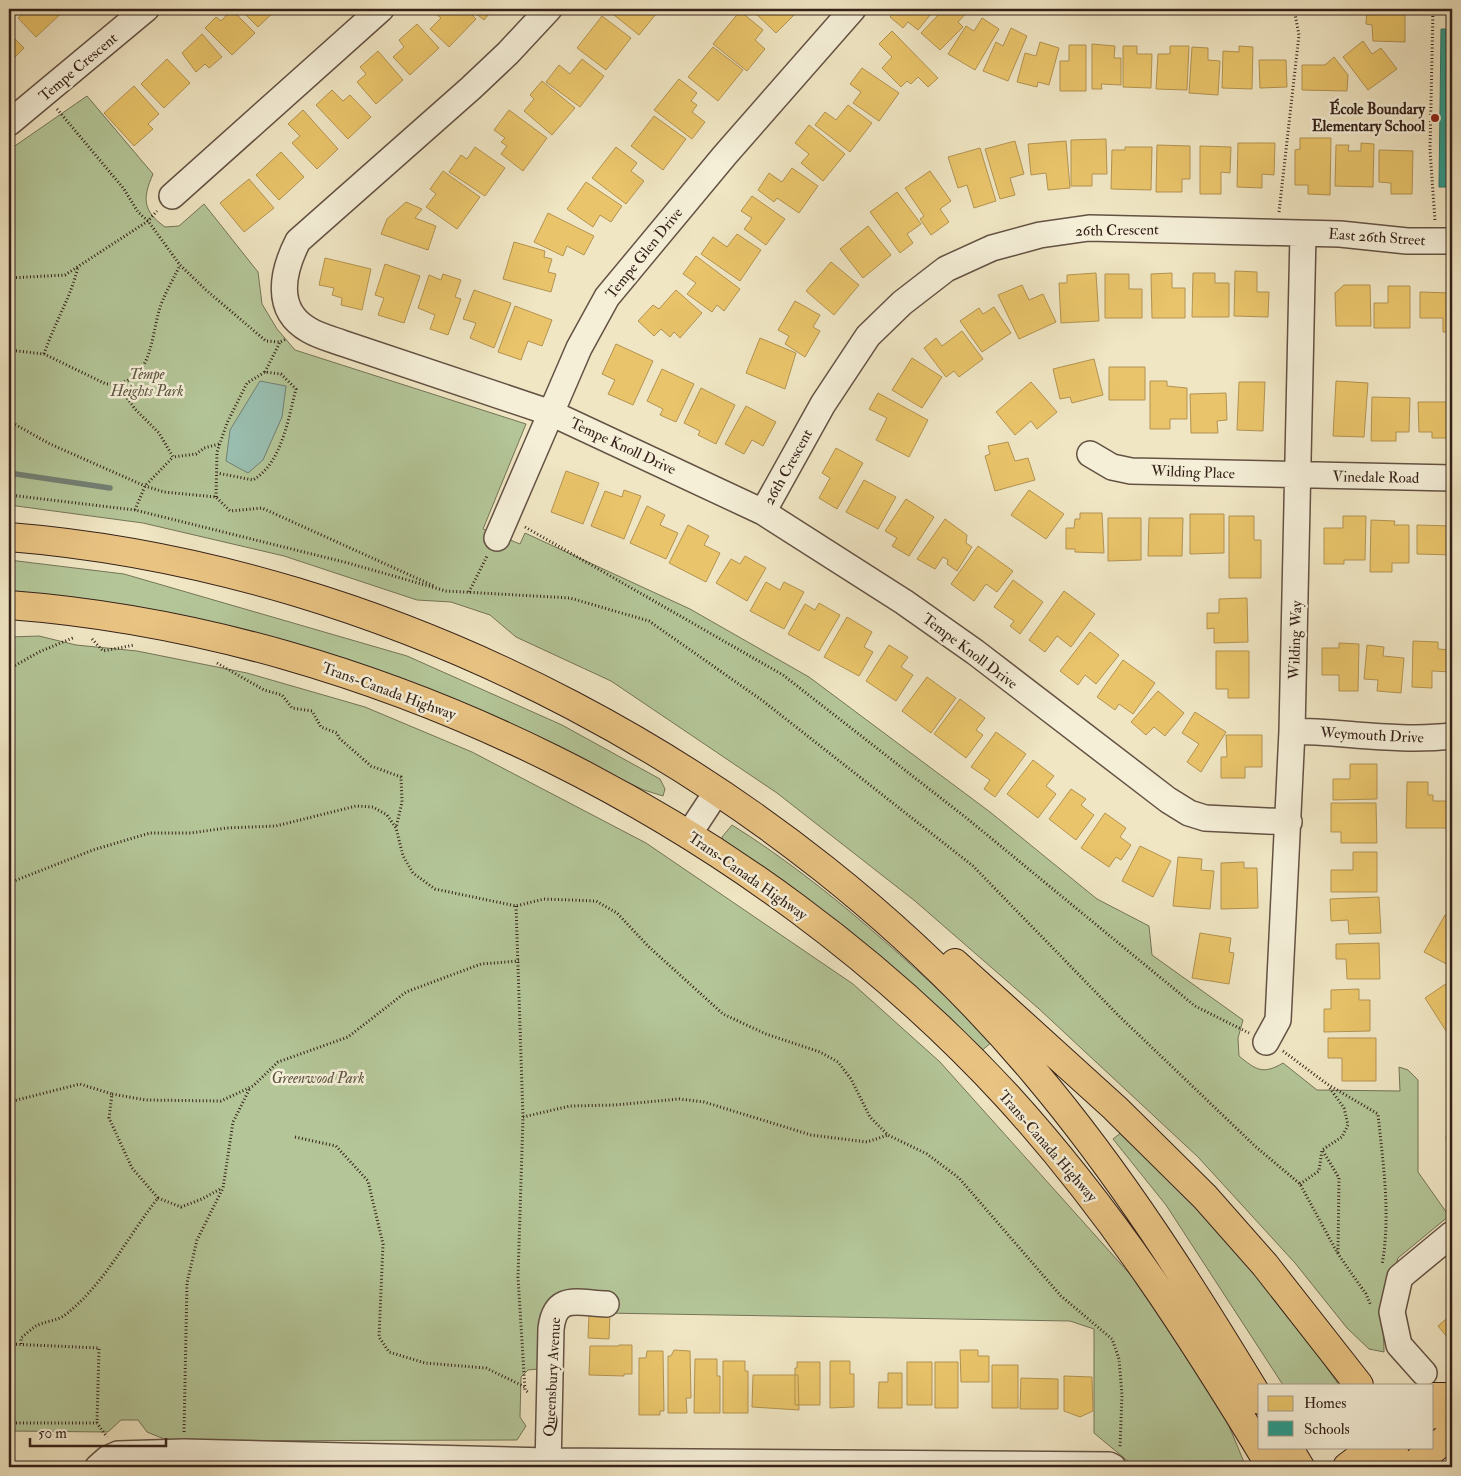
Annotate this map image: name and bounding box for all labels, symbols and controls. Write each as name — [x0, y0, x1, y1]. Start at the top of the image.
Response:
street label: Tempe Crescent — [35, 29, 122, 107]
place label: École Boundary Elementary School — [1312, 98, 1426, 137]
marker: École Boundary Elementary School — [1429, 112, 1441, 124]
street label: Tempe Glen Drive — [602, 204, 688, 303]
street label: 26th Crescent — [1075, 220, 1159, 241]
street label: East 26th Street — [1328, 225, 1426, 250]
park label: Tempe Heights Park — [109, 365, 184, 401]
street label: Tempe Knoll Drive — [566, 414, 679, 480]
street label: 26th Crescent — [760, 426, 817, 508]
street label: Wilding Place — [1150, 462, 1235, 483]
street label: Vinedale Road — [1332, 467, 1420, 488]
street label: Wilding Way — [1285, 600, 1306, 681]
street label: Tempe Knoll Drive — [918, 609, 1021, 694]
street label: Trans-Canada Highway — [319, 658, 459, 725]
street label: Weymouth Drive — [1319, 723, 1424, 748]
street label: Trans-Canada Highway — [684, 828, 811, 925]
park label: Greenwood Park — [272, 1069, 364, 1088]
street label: Trans-Canada Highway — [994, 1087, 1101, 1206]
street label: Queensbury Avenue — [540, 1317, 565, 1437]
legend — [1258, 1384, 1434, 1448]
text: Homes — [1304, 1394, 1346, 1413]
scale bar — [30, 1416, 166, 1448]
text: Schools — [1304, 1420, 1350, 1439]
text: 50 m — [38, 1424, 67, 1443]

